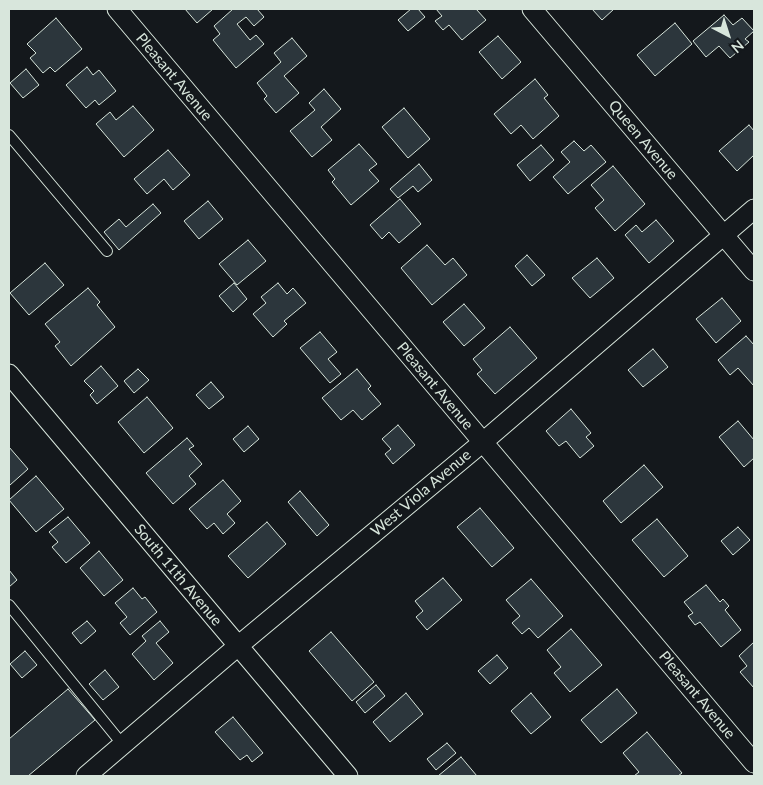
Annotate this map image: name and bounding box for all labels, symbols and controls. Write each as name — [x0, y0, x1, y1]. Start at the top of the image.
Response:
north arrow — [703, 10, 753, 60]
street label: Pleasant Avenue — [132, 29, 216, 125]
text: N — [728, 37, 748, 57]
street label: Queen Avenue — [605, 97, 681, 183]
street label: Pleasant Avenue — [393, 338, 477, 434]
street label: West Viola Avenue — [367, 446, 475, 540]
street label: South 11th Avenue — [130, 520, 226, 630]
street label: Pleasant Avenue — [655, 647, 739, 743]

